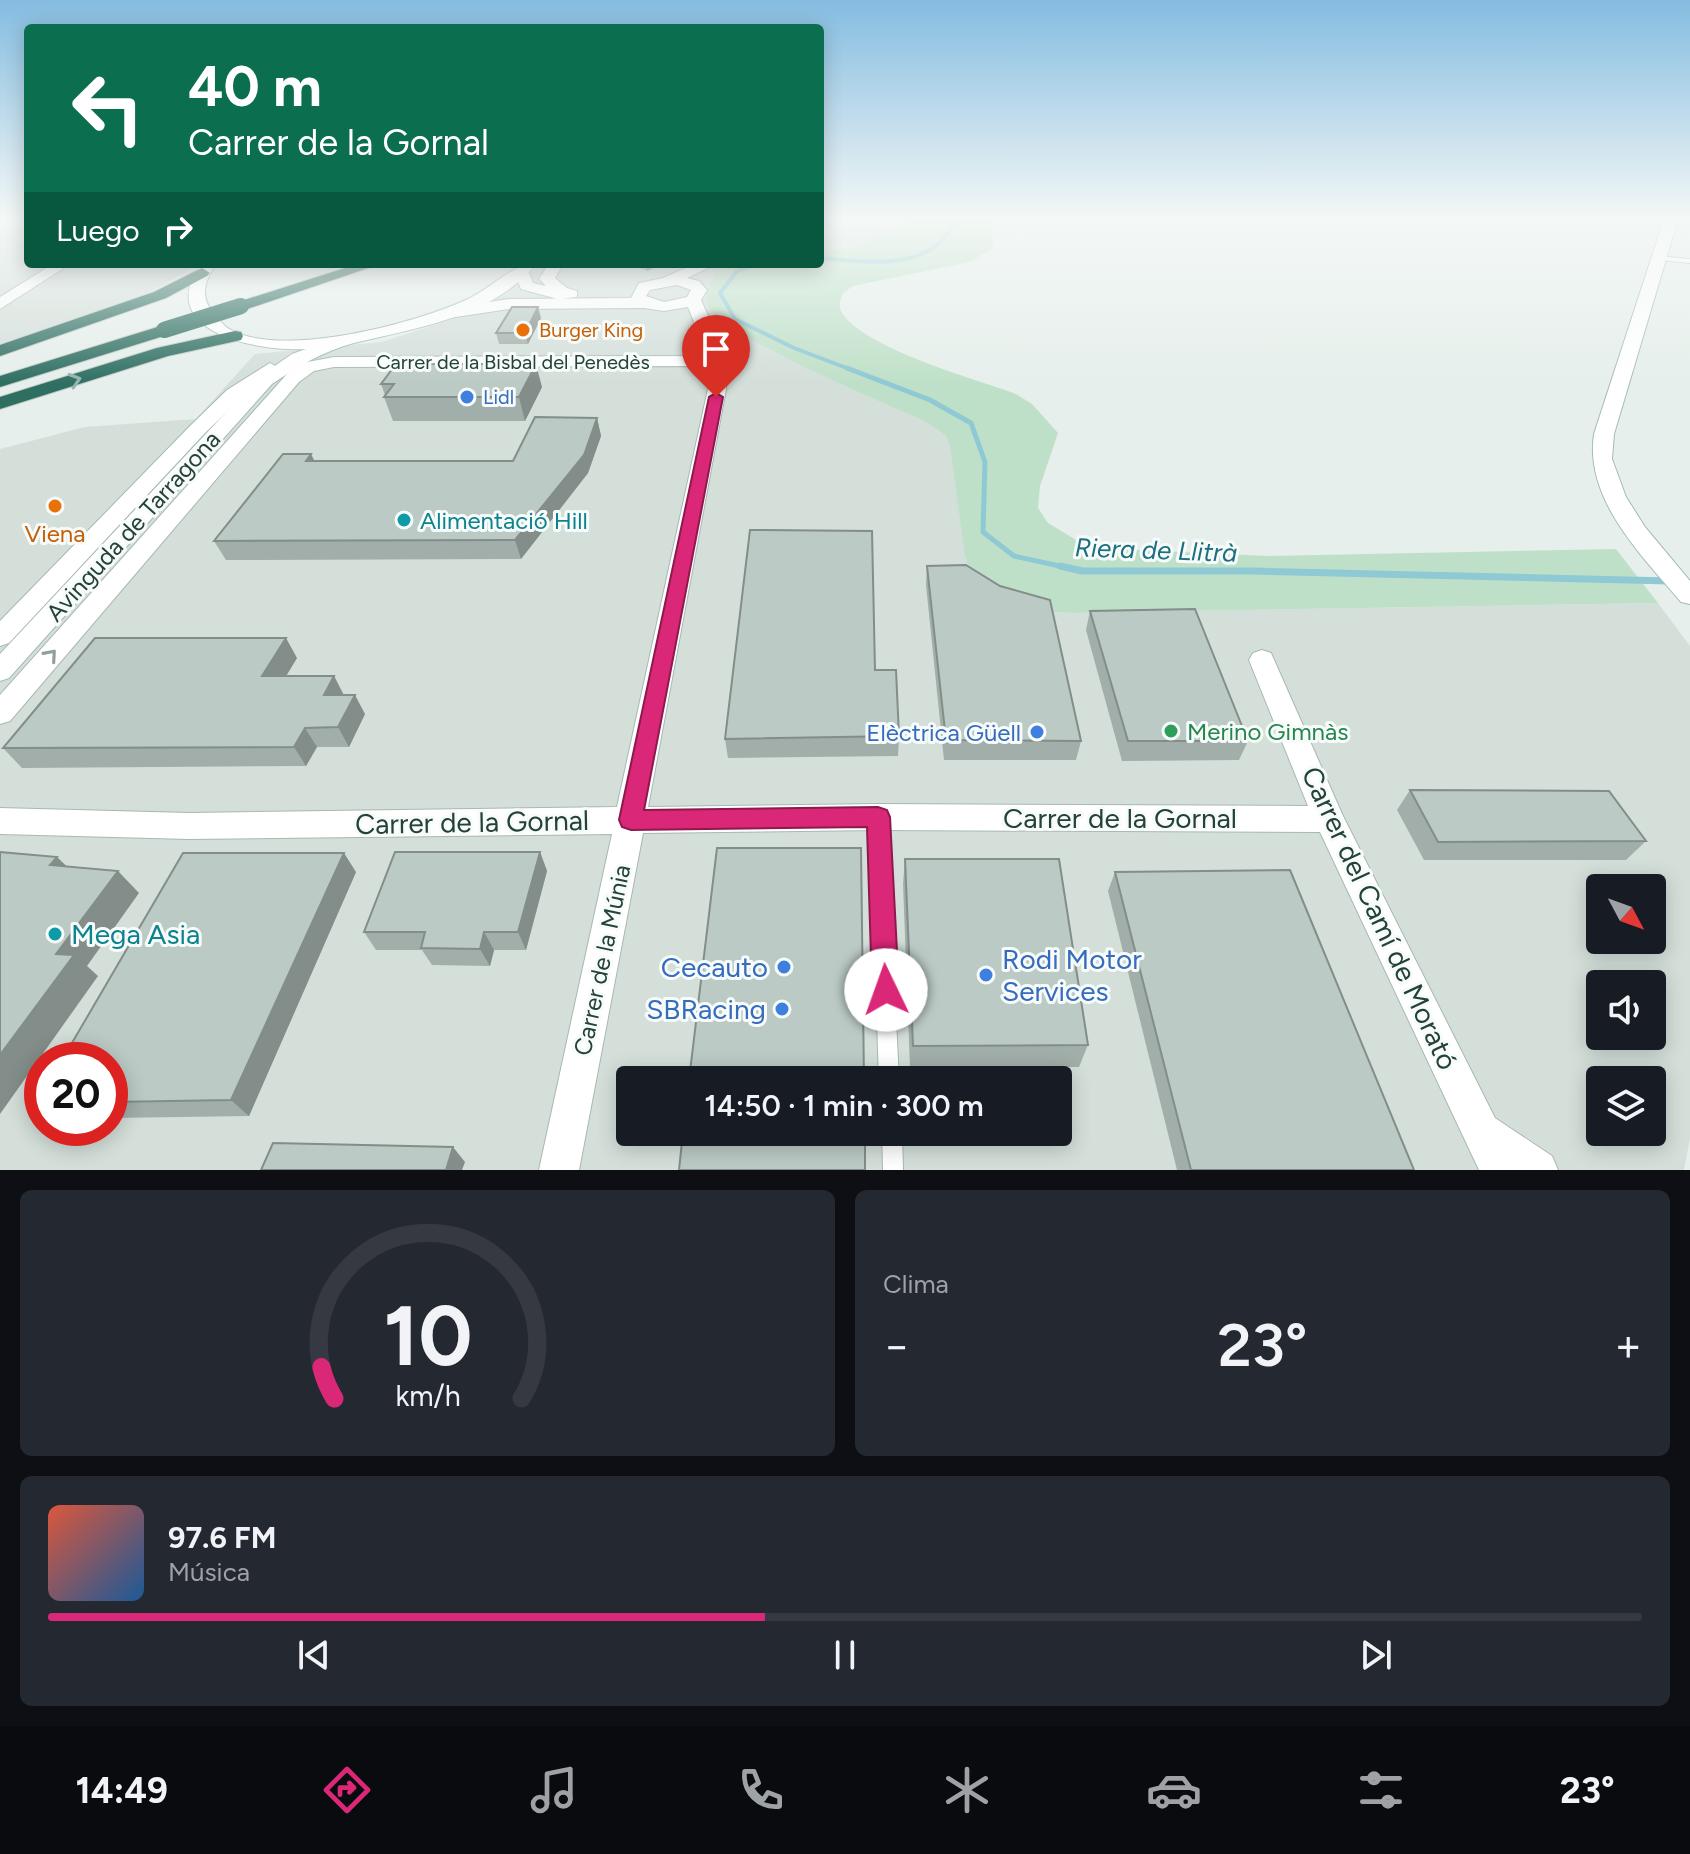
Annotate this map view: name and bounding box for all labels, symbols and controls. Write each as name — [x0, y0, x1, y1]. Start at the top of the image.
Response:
text: 40 m — [188, 53, 322, 120]
icon: left — [56, 56, 160, 160]
text: Carrer de la Gornal — [188, 121, 489, 164]
icon: right — [156, 208, 200, 252]
text: Luego — [56, 212, 140, 249]
pin — [682, 315, 750, 397]
place label: Burger King — [539, 318, 643, 342]
marker: Burger King — [514, 321, 532, 339]
icon: arrive — [694, 327, 738, 371]
street label: Carrer de la Bisbal del Penedès — [376, 350, 650, 374]
one-way arrow — [67, 373, 81, 389]
place label: Lidl — [483, 385, 514, 409]
marker: Lidl — [458, 388, 476, 406]
street label: Avinguda de Tarragona — [40, 425, 226, 627]
marker: Viena — [46, 497, 64, 515]
place label: Alimentació Hill — [420, 506, 588, 535]
marker: Alimentació Hill — [395, 511, 413, 529]
place label: Viena — [25, 519, 85, 548]
water label: Riera de Llitrà — [1074, 531, 1238, 569]
one-way arrow — [42, 649, 56, 664]
place label: Merino Gimnàs — [1187, 717, 1348, 746]
place label: Elèctrica Güell — [866, 718, 1021, 747]
marker: Merino Gimnàs — [1162, 722, 1180, 740]
marker: Elèctrica Güell — [1028, 723, 1046, 741]
street label: Carrer del Camí de Morató — [1295, 761, 1465, 1075]
street label: Carrer de la Gornal — [1003, 801, 1237, 835]
street label: Carrer de la Gornal — [355, 803, 589, 841]
street label: Carrer de la Múnia — [568, 862, 636, 1058]
north arrow — [1586, 874, 1666, 954]
map controls — [1586, 874, 1666, 1146]
place label: Mega Asia — [71, 917, 200, 951]
marker: Mega Asia — [46, 925, 64, 943]
place label: Rodi Motor Services — [1002, 942, 1142, 1008]
position arrow — [844, 948, 928, 1032]
place label: Cecauto — [661, 950, 768, 984]
marker: Cecauto — [775, 958, 793, 976]
marker: Rodi Motor Services — [977, 966, 995, 984]
button: sound — [1586, 970, 1666, 1050]
place label: SBRacing — [646, 992, 766, 1026]
marker: SBRacing — [773, 1000, 791, 1018]
speed limit sign: 20 — [24, 1042, 128, 1146]
button: layers — [1586, 1066, 1666, 1146]
text: 14:50 · 1 min · 300 m — [704, 1087, 984, 1124]
text: Clima — [883, 1268, 949, 1300]
text: 10 — [383, 1286, 472, 1386]
text: 23° — [1218, 1309, 1307, 1381]
text: − — [883, 1319, 910, 1372]
text: + — [1615, 1319, 1642, 1372]
text: km/h — [395, 1379, 460, 1413]
text: 97.6 FM — [168, 1519, 276, 1556]
text: Música — [168, 1556, 250, 1588]
icon: previous — [292, 1633, 336, 1677]
icon: pause — [823, 1633, 867, 1677]
icon: next — [1354, 1633, 1398, 1677]
icon: directions — [319, 1762, 375, 1818]
icon: music — [526, 1762, 582, 1818]
icon: phone — [733, 1762, 789, 1818]
icon: climate — [939, 1762, 995, 1818]
icon: car — [1146, 1762, 1202, 1818]
icon: filters — [1353, 1762, 1409, 1818]
text: 14:49 — [75, 1769, 168, 1812]
text: 23° — [1560, 1769, 1615, 1812]

